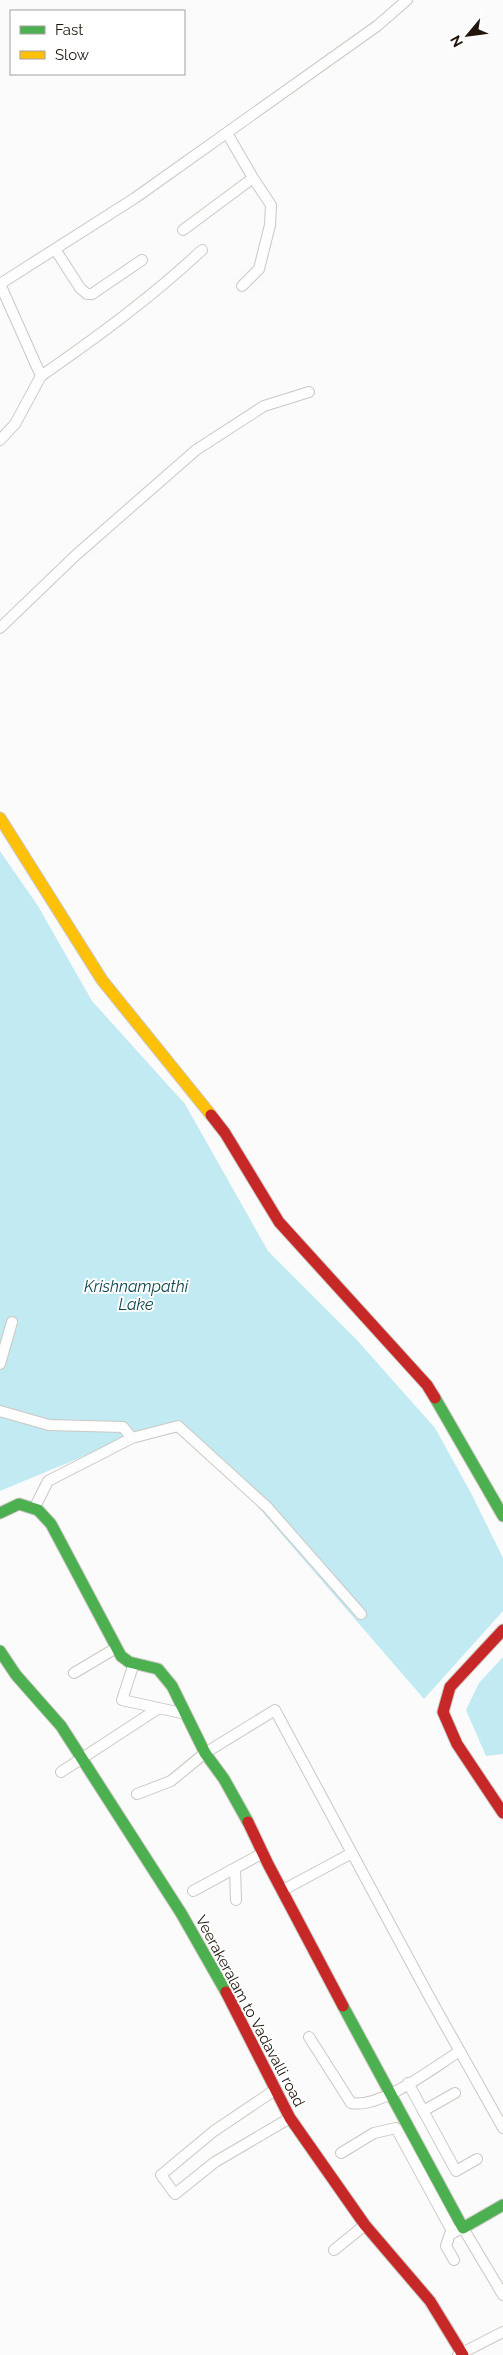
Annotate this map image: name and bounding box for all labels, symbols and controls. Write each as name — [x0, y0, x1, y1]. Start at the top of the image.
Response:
legend — [10, 10, 185, 75]
north arrow — [443, 10, 493, 60]
text: Fast — [55, 21, 83, 39]
text: N — [447, 33, 466, 50]
text: Slow — [55, 46, 89, 64]
water label: Krishnampathi Lake — [84, 1277, 189, 1314]
street label: Veerakeralam to Vadavalli road — [192, 1912, 308, 2110]

